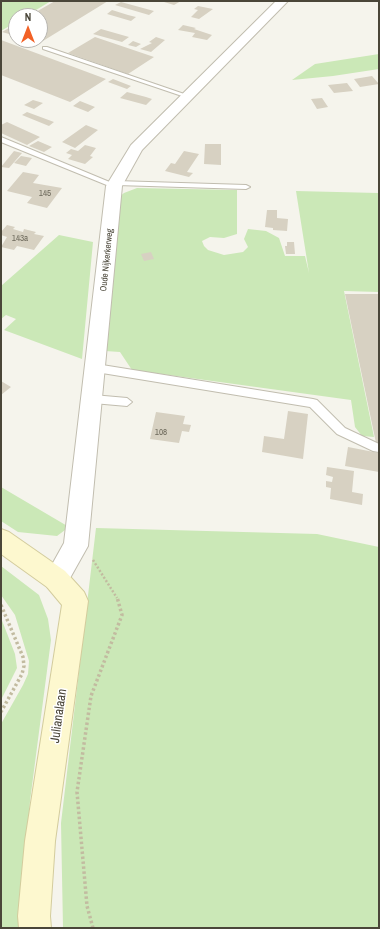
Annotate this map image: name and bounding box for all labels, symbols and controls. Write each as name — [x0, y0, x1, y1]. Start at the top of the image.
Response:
north arrow — [8, 8, 48, 48]
text: N — [25, 10, 31, 24]
house number: 145 — [39, 189, 51, 199]
street label: Oude Nijkerkerweg — [98, 228, 116, 292]
house number: 143a — [12, 234, 28, 244]
house number: 108 — [155, 428, 167, 438]
street label: Julianalaan — [47, 688, 71, 744]

